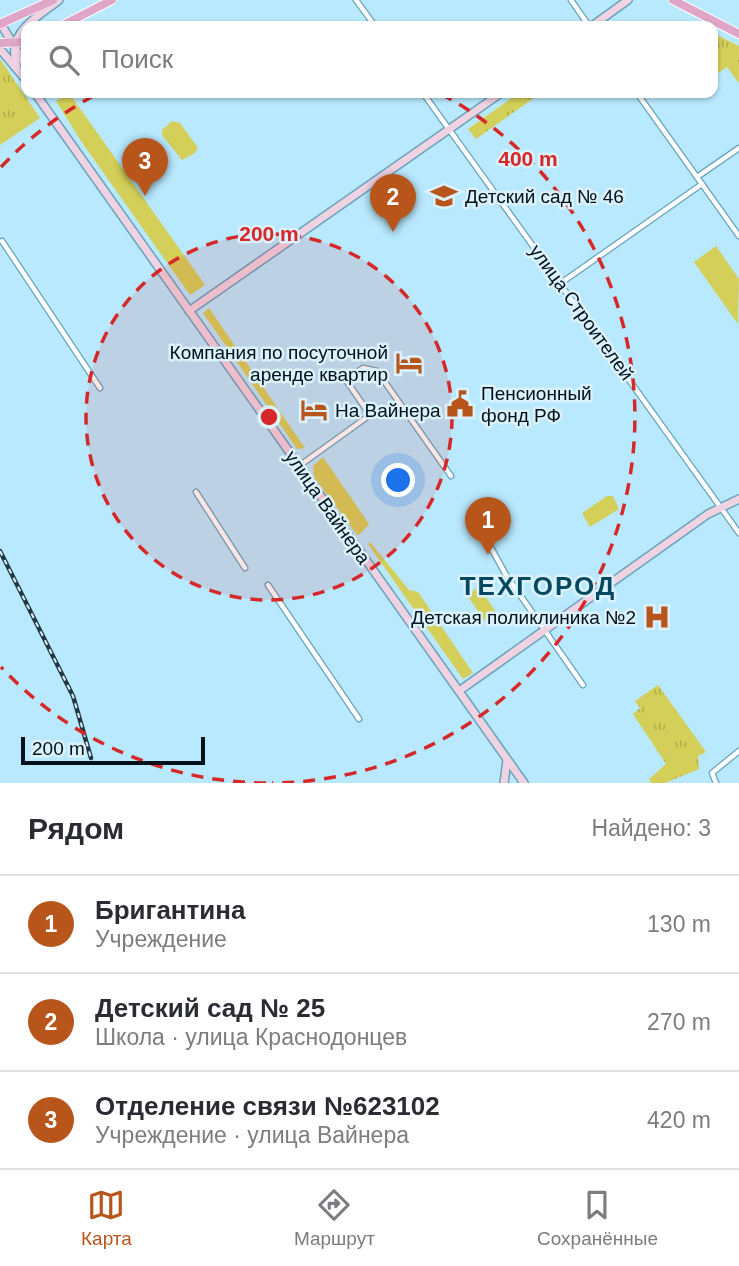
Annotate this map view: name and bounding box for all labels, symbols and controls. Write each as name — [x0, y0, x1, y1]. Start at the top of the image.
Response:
search box — [21, 21, 718, 98]
icon: search — [45, 41, 83, 79]
text: Поиск — [101, 44, 173, 74]
pin: 3 — [122, 138, 168, 196]
text: 400 m — [498, 147, 558, 170]
pin: 2 — [370, 174, 416, 232]
school or university icon: Детский сад № 46 — [429, 181, 459, 211]
place label: Детский сад № 46 — [465, 186, 624, 207]
text: 200 m — [239, 222, 299, 245]
street label: улица Строителей — [525, 240, 638, 384]
place label: Компания по посуточной аренде квартир — [170, 342, 388, 385]
hotel icon: Компания по посуточной аренде квартир — [394, 348, 424, 378]
place label: Пенсионный фонд РФ — [481, 383, 592, 426]
public building icon: Пенсионный фонд РФ — [445, 389, 475, 419]
hotel icon: На Вайнера — [299, 395, 329, 425]
place label: На Вайнера — [335, 400, 441, 421]
centre of rings — [257, 405, 281, 429]
street label: улица Вайнера — [281, 447, 375, 568]
your location — [381, 463, 415, 497]
pin: 1 — [465, 497, 511, 555]
district label: ТЕХГОРОД — [460, 571, 616, 601]
hospital icon: Детская поликлиника №2 — [642, 602, 672, 632]
place label: Детская поликлиника №2 — [411, 607, 636, 628]
scale bar — [21, 734, 205, 766]
text: 200 m — [32, 738, 85, 759]
text: Рядом — [28, 812, 124, 845]
text: Найдено: 3 — [591, 815, 711, 841]
text: Бригантина — [95, 895, 245, 925]
text: 1 — [45, 911, 57, 937]
text: 130 m — [647, 911, 711, 937]
text: Учреждение — [95, 926, 227, 952]
text: Детский сад № 25 — [95, 993, 325, 1023]
text: 2 — [45, 1009, 57, 1035]
text: 270 m — [647, 1009, 711, 1035]
text: Школа · улица Краснодонцев — [95, 1024, 407, 1050]
text: Отделение связи №623102 — [95, 1091, 440, 1121]
text: 3 — [45, 1107, 57, 1133]
text: 420 m — [647, 1107, 711, 1133]
text: Учреждение · улица Вайнера — [95, 1122, 409, 1148]
tab: Карта — [81, 1186, 132, 1250]
tab: Маршрут — [294, 1186, 375, 1250]
tab: Сохранённые — [537, 1186, 658, 1250]

